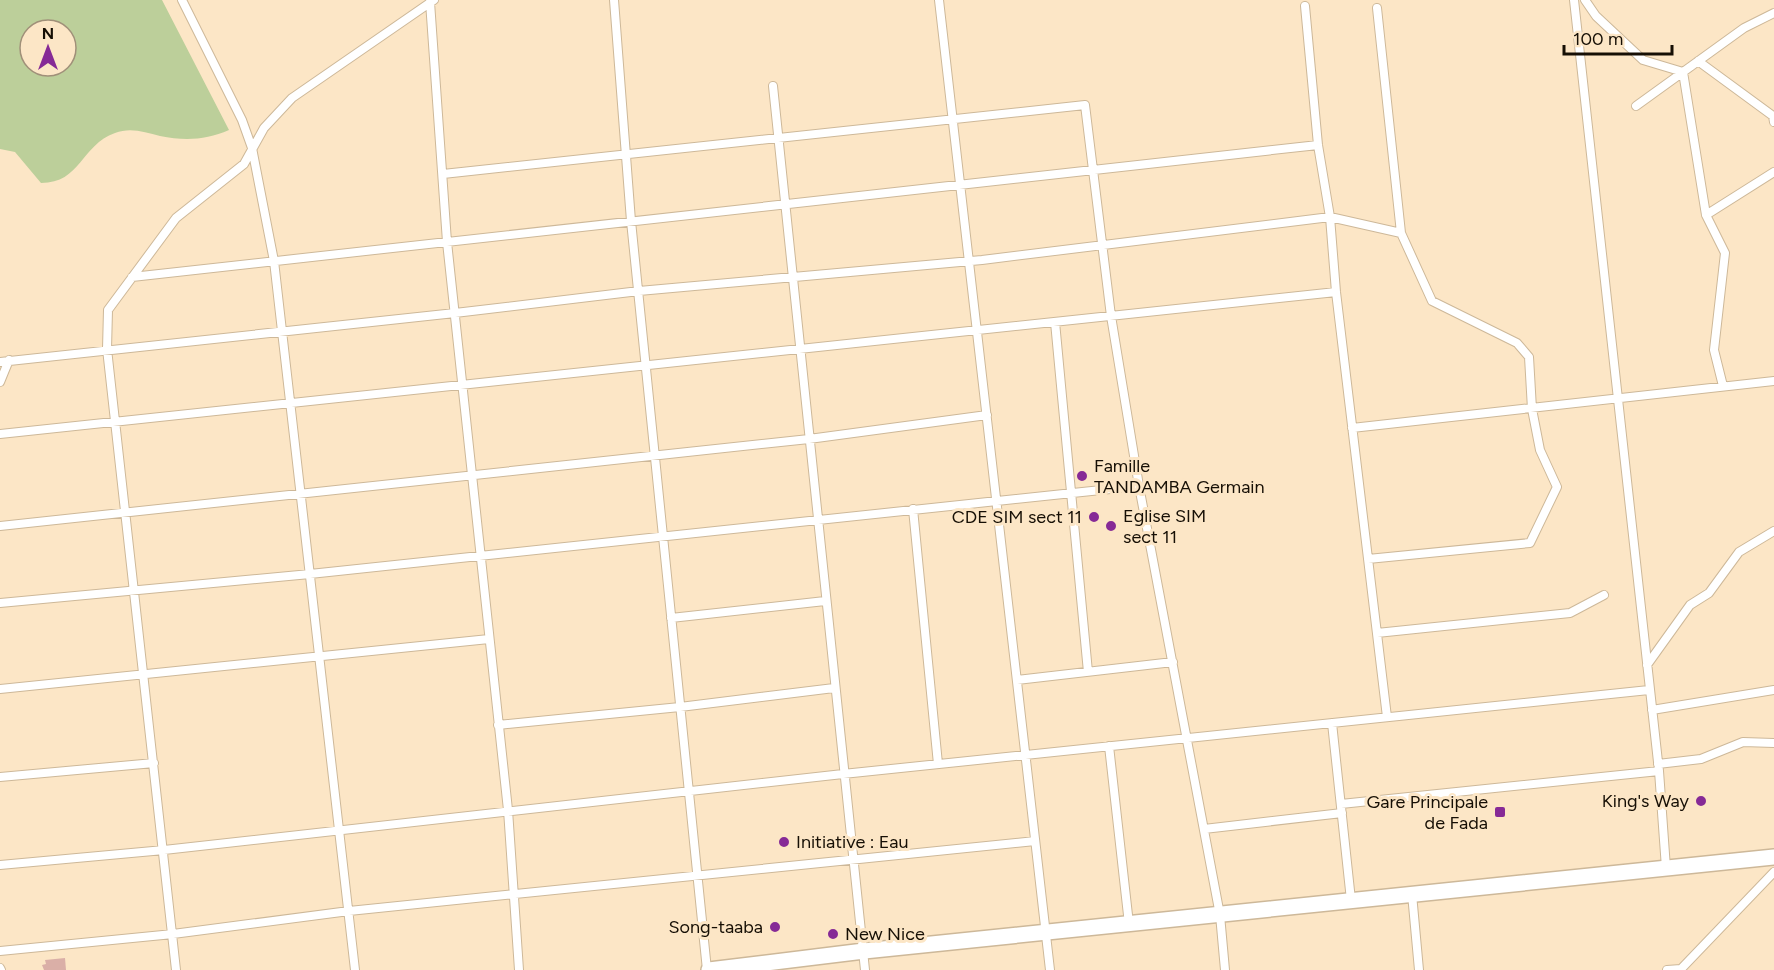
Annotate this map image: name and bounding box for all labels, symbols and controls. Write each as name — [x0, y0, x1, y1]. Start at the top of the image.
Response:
north arrow — [18, 18, 78, 78]
scale bar — [1564, 18, 1672, 56]
text: N — [42, 24, 54, 43]
text: 100 m — [1573, 28, 1623, 50]
place label: Famille TANDAMBA Germain — [1094, 455, 1265, 498]
marker: Famille TANDAMBA Germain — [1075, 469, 1089, 483]
place label: Eglise SIM sect 11 — [1123, 505, 1206, 548]
place label: CDE SIM sect 11 — [952, 506, 1082, 528]
marker: CDE SIM sect 11 — [1087, 510, 1101, 524]
marker: Eglise SIM sect 11 — [1104, 519, 1118, 533]
place label: King's Way — [1602, 790, 1690, 812]
place label: Gare Principale de Fada — [1367, 791, 1488, 834]
marker: King's Way — [1694, 794, 1708, 808]
marker: Gare Principale de Fada — [1493, 805, 1507, 819]
place label: Initiative : Eau — [796, 831, 909, 853]
marker: Initiative : Eau — [777, 835, 791, 849]
place label: Song-taaba — [669, 916, 763, 938]
marker: Song-taaba — [768, 920, 782, 934]
place label: New Nice — [845, 923, 925, 945]
marker: New Nice — [826, 927, 840, 941]

